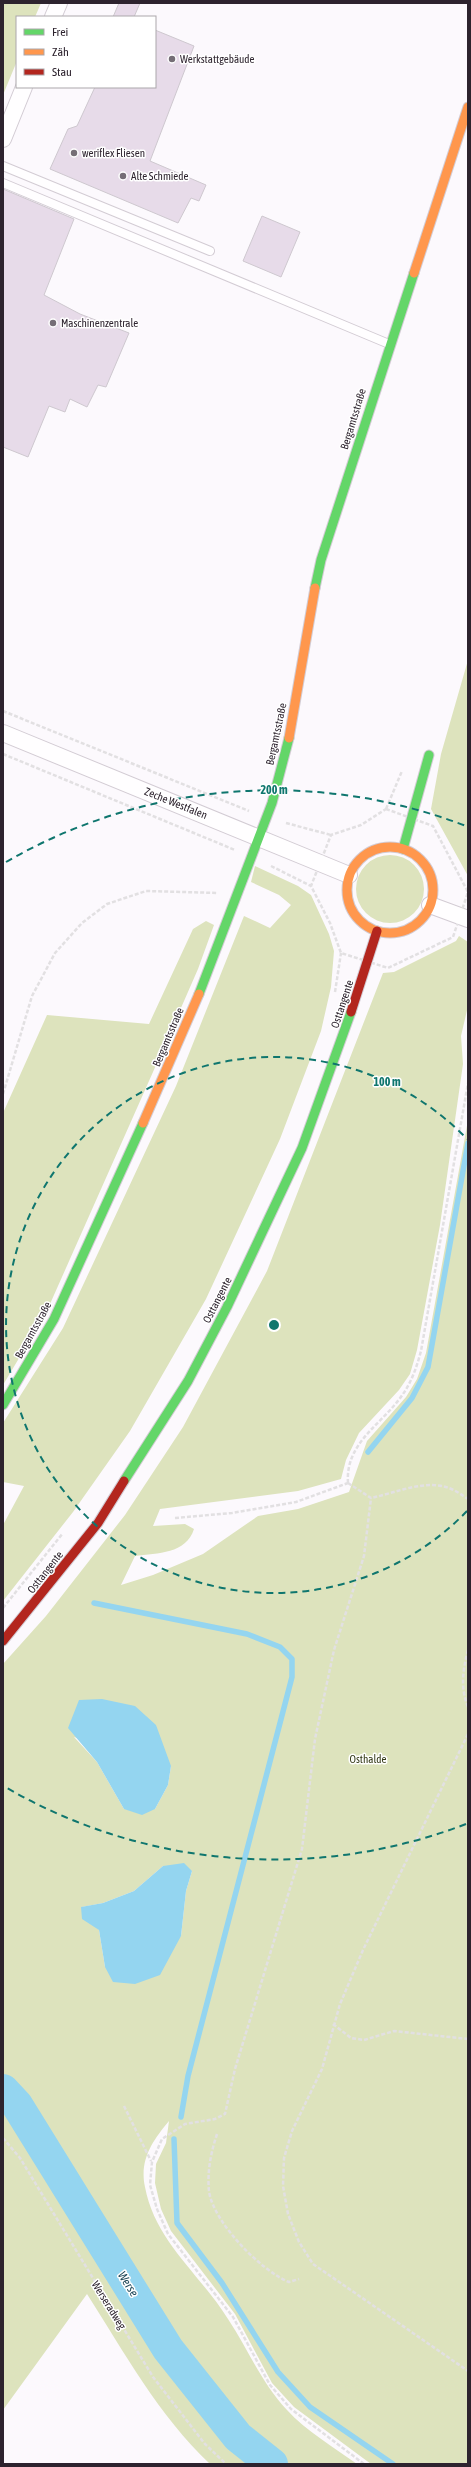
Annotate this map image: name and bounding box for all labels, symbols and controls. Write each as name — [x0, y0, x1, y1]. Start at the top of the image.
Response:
legend — [16, 16, 156, 88]
text: Frei — [52, 25, 68, 39]
text: Zäh — [52, 45, 69, 59]
place label: Werkstattgebäude — [180, 53, 255, 65]
marker: Werkstattgebäude — [167, 54, 177, 64]
text: Stau — [52, 65, 72, 79]
place label: weriflex Fliesen — [82, 147, 145, 159]
marker: weriflex Fliesen — [69, 148, 79, 158]
place label: Alte Schmiede — [131, 170, 189, 182]
marker: Alte Schmiede — [118, 171, 128, 181]
place label: Maschinenzentrale — [61, 317, 138, 329]
marker: Maschinenzentrale — [48, 318, 58, 328]
street label: Bergamtsstraße — [338, 387, 368, 451]
street label: Bergamtsstraße — [264, 702, 288, 766]
text: 200 m — [260, 783, 288, 797]
street label: Zeche Westfalen — [143, 785, 209, 821]
street label: Osttangente — [329, 978, 355, 1030]
street label: Bergamtsstraße — [150, 1006, 186, 1068]
text: 100 m — [373, 1075, 401, 1089]
street label: Osttangente — [200, 1275, 234, 1325]
street label: Bergamtsstraße — [12, 1300, 54, 1360]
centre of rings — [267, 1318, 281, 1332]
street label: Osttangente — [25, 1549, 65, 1595]
park label: Osthalde — [350, 1753, 386, 1765]
water label: Werse — [115, 2269, 141, 2300]
street label: Werseradweg — [90, 2279, 129, 2331]

